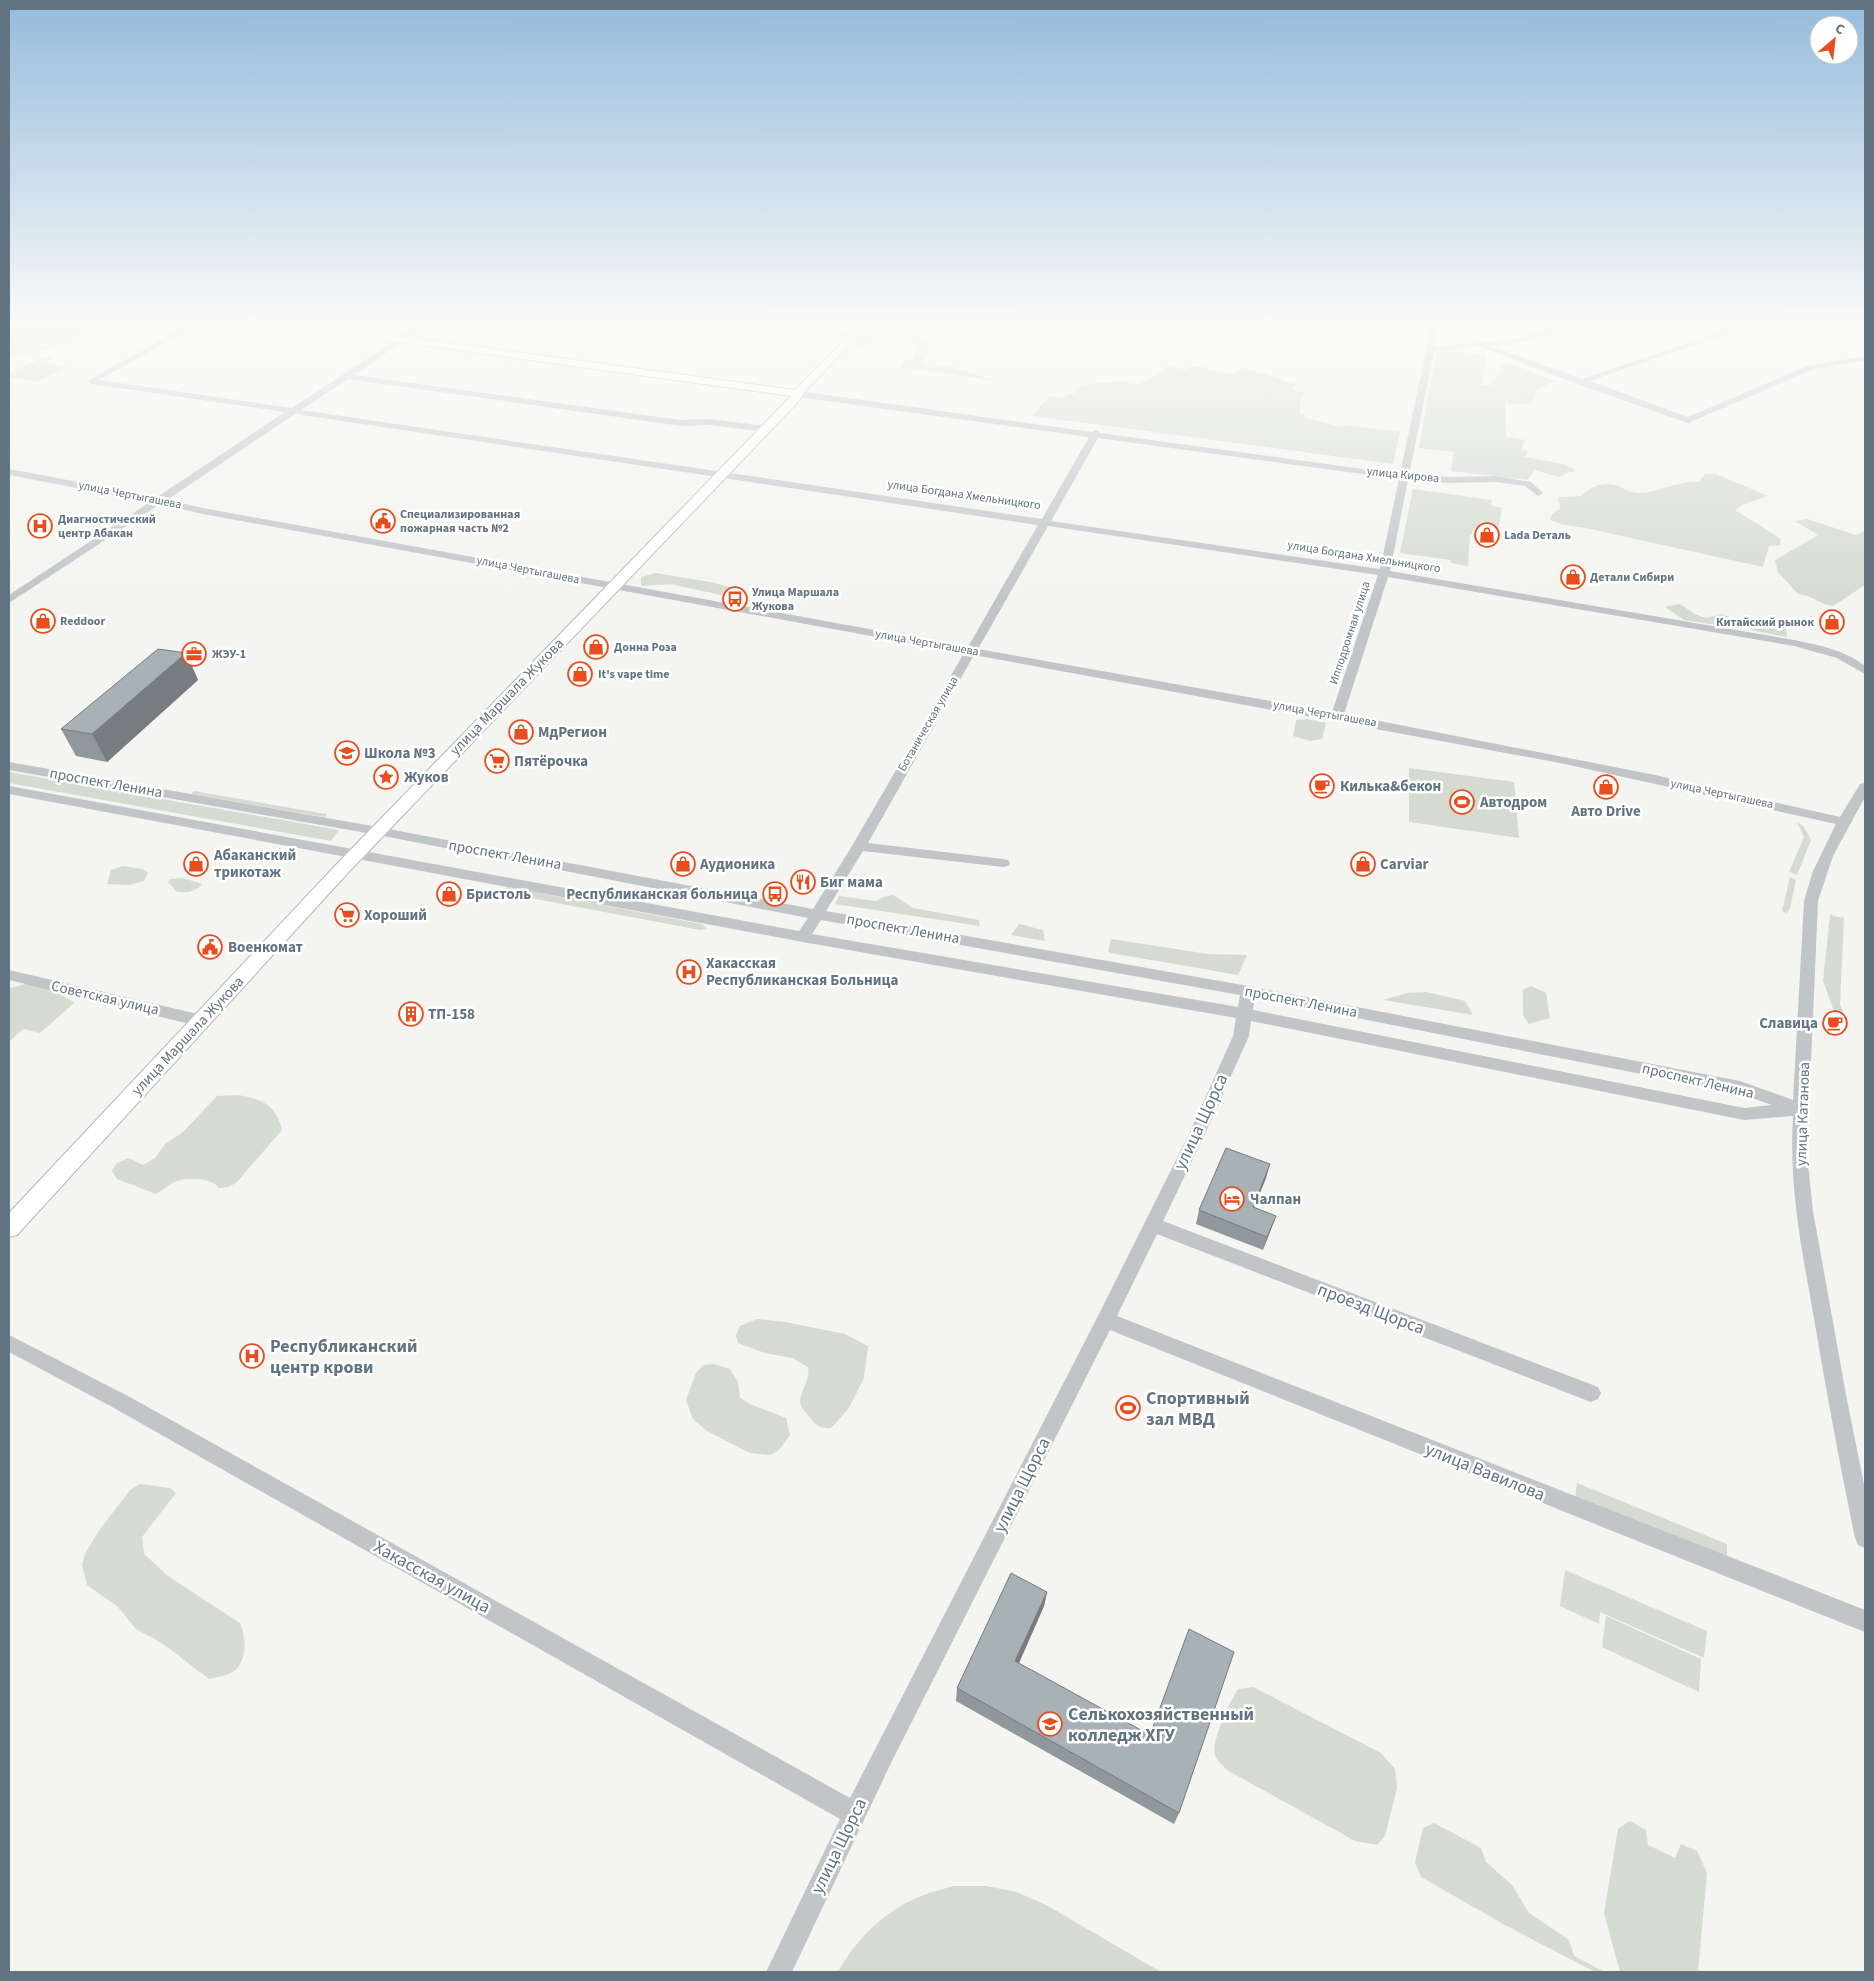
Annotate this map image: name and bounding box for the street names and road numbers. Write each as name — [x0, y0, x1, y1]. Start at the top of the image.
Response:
street label: улица Кирова — [1366, 463, 1440, 487]
street label: улица Богдана Хмельницкого — [886, 476, 1042, 514]
street label: улица Чертыгашева — [77, 477, 183, 513]
street label: улица Богдана Хмельницкого — [1286, 537, 1442, 577]
street label: улица Чертыгашева — [475, 552, 581, 588]
street label: Ипподромная улица — [1325, 579, 1375, 687]
street label: улица Чертыгашева — [874, 626, 980, 660]
street label: улица Маршала Жукова — [445, 634, 569, 760]
street label: Ботаническая улица — [894, 673, 962, 775]
street label: улица Чертыгашева — [1272, 697, 1378, 731]
street label: проспект Ленина — [48, 763, 164, 803]
street label: улица Чертыгашева — [1669, 775, 1775, 813]
street label: проспект Ленина — [447, 835, 563, 875]
street label: проспект Ленина — [845, 909, 961, 949]
street label: улица Маршала Жукова — [127, 972, 249, 1100]
street label: Советская улица — [49, 975, 161, 1021]
street label: проспект Ленина — [1243, 981, 1359, 1023]
street label: проспект Ленина — [1640, 1058, 1756, 1104]
street label: улица Катанова — [1791, 1062, 1815, 1166]
street label: улица Щорса — [1168, 1070, 1234, 1174]
street label: проезд Щорса — [1314, 1277, 1428, 1341]
street label: улица Щорса — [987, 1433, 1057, 1537]
street label: улица Вавилова — [1421, 1437, 1549, 1507]
street label: Хакасская улица — [369, 1535, 495, 1619]
street label: улица Щорса — [805, 1794, 873, 1898]

